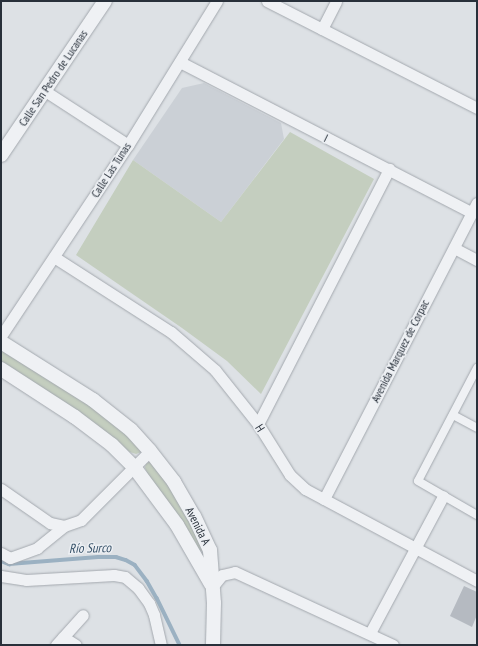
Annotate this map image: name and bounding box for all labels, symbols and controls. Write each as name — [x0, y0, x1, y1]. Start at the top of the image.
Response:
street label: Calle San Pedro de Lucanas — [15, 27, 91, 129]
street label: I — [322, 131, 330, 145]
street label: Calle Las Tunas — [88, 140, 134, 200]
street label: Avenida Marquez de Corpac — [368, 297, 432, 405]
street label: H — [252, 421, 268, 435]
street label: Avenida A — [182, 504, 214, 548]
water label: Río Surco — [69, 541, 111, 557]

